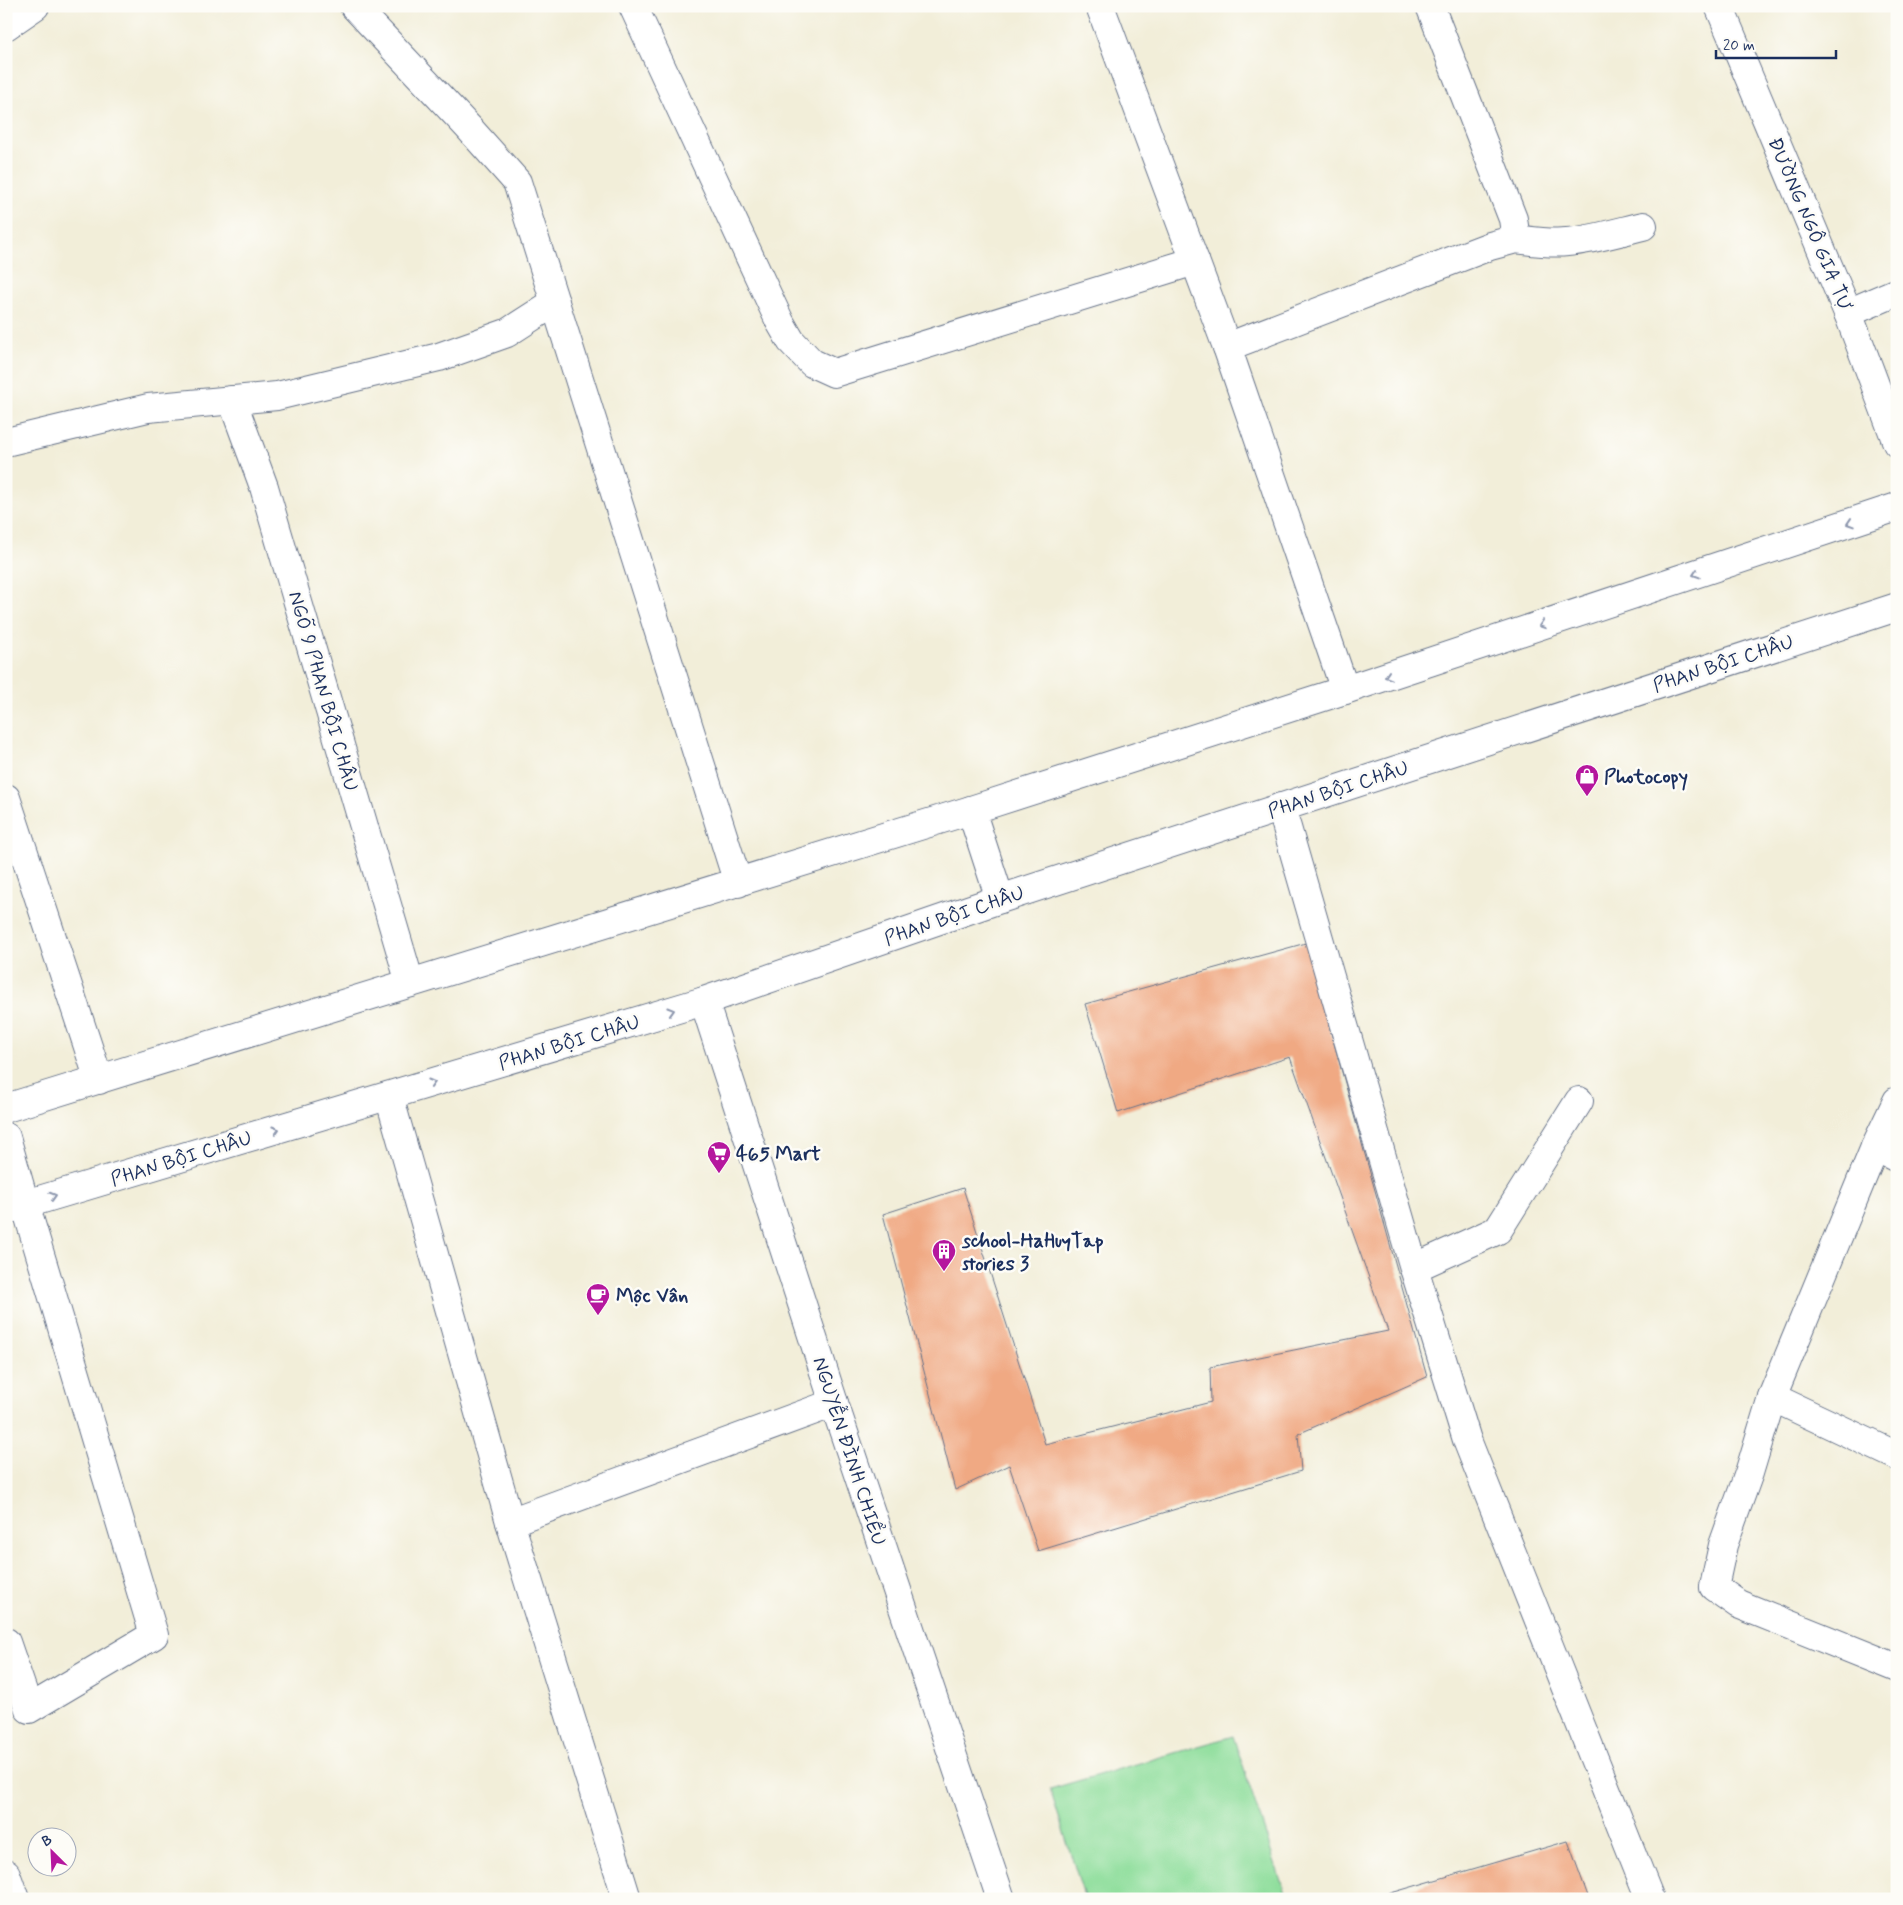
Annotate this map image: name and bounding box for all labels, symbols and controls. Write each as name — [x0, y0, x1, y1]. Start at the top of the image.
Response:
scale bar — [1716, 28, 1836, 60]
text: 20 m — [1723, 36, 1755, 56]
street label: ĐƯỜNG NGÔ GIA TỰ — [1761, 133, 1858, 316]
one-way arrow — [1847, 517, 1855, 527]
one-way arrow — [1692, 568, 1701, 578]
street label: NGÕ 9 PHAN BỘI CHÂU — [281, 588, 364, 795]
one-way arrow — [1538, 619, 1547, 629]
street label: PHAN BỘI CHÂU — [1650, 629, 1797, 700]
one-way arrow — [1384, 670, 1392, 680]
street label: PHAN BỘI CHÂU — [1265, 755, 1412, 826]
shop icon: Photocopy — [1574, 763, 1600, 797]
place label: Photocopy — [1604, 764, 1688, 791]
street label: PHAN BỘI CHÂU — [881, 880, 1028, 953]
one-way arrow — [666, 1007, 675, 1017]
street label: PHAN BỘI CHÂU — [495, 1009, 643, 1078]
one-way arrow — [427, 1079, 435, 1089]
street label: PHAN BỘI CHÂU — [107, 1125, 255, 1194]
one-way arrow — [271, 1125, 280, 1135]
supermarket icon: 465 Mart — [706, 1140, 732, 1174]
place label: 465 Mart — [736, 1141, 821, 1168]
one-way arrow — [48, 1192, 57, 1202]
place label: school-HaHuyTap stories 3 — [961, 1228, 1104, 1278]
building icon: school-HaHuyTap stories 3 — [931, 1238, 957, 1272]
cafe icon: Mộc Vân — [585, 1282, 611, 1316]
place label: Mộc Vân — [616, 1283, 688, 1310]
street label: NGUYỄN ĐÌNH CHIỂU — [805, 1353, 893, 1549]
north arrow — [28, 1828, 78, 1878]
text: B — [39, 1831, 55, 1851]

